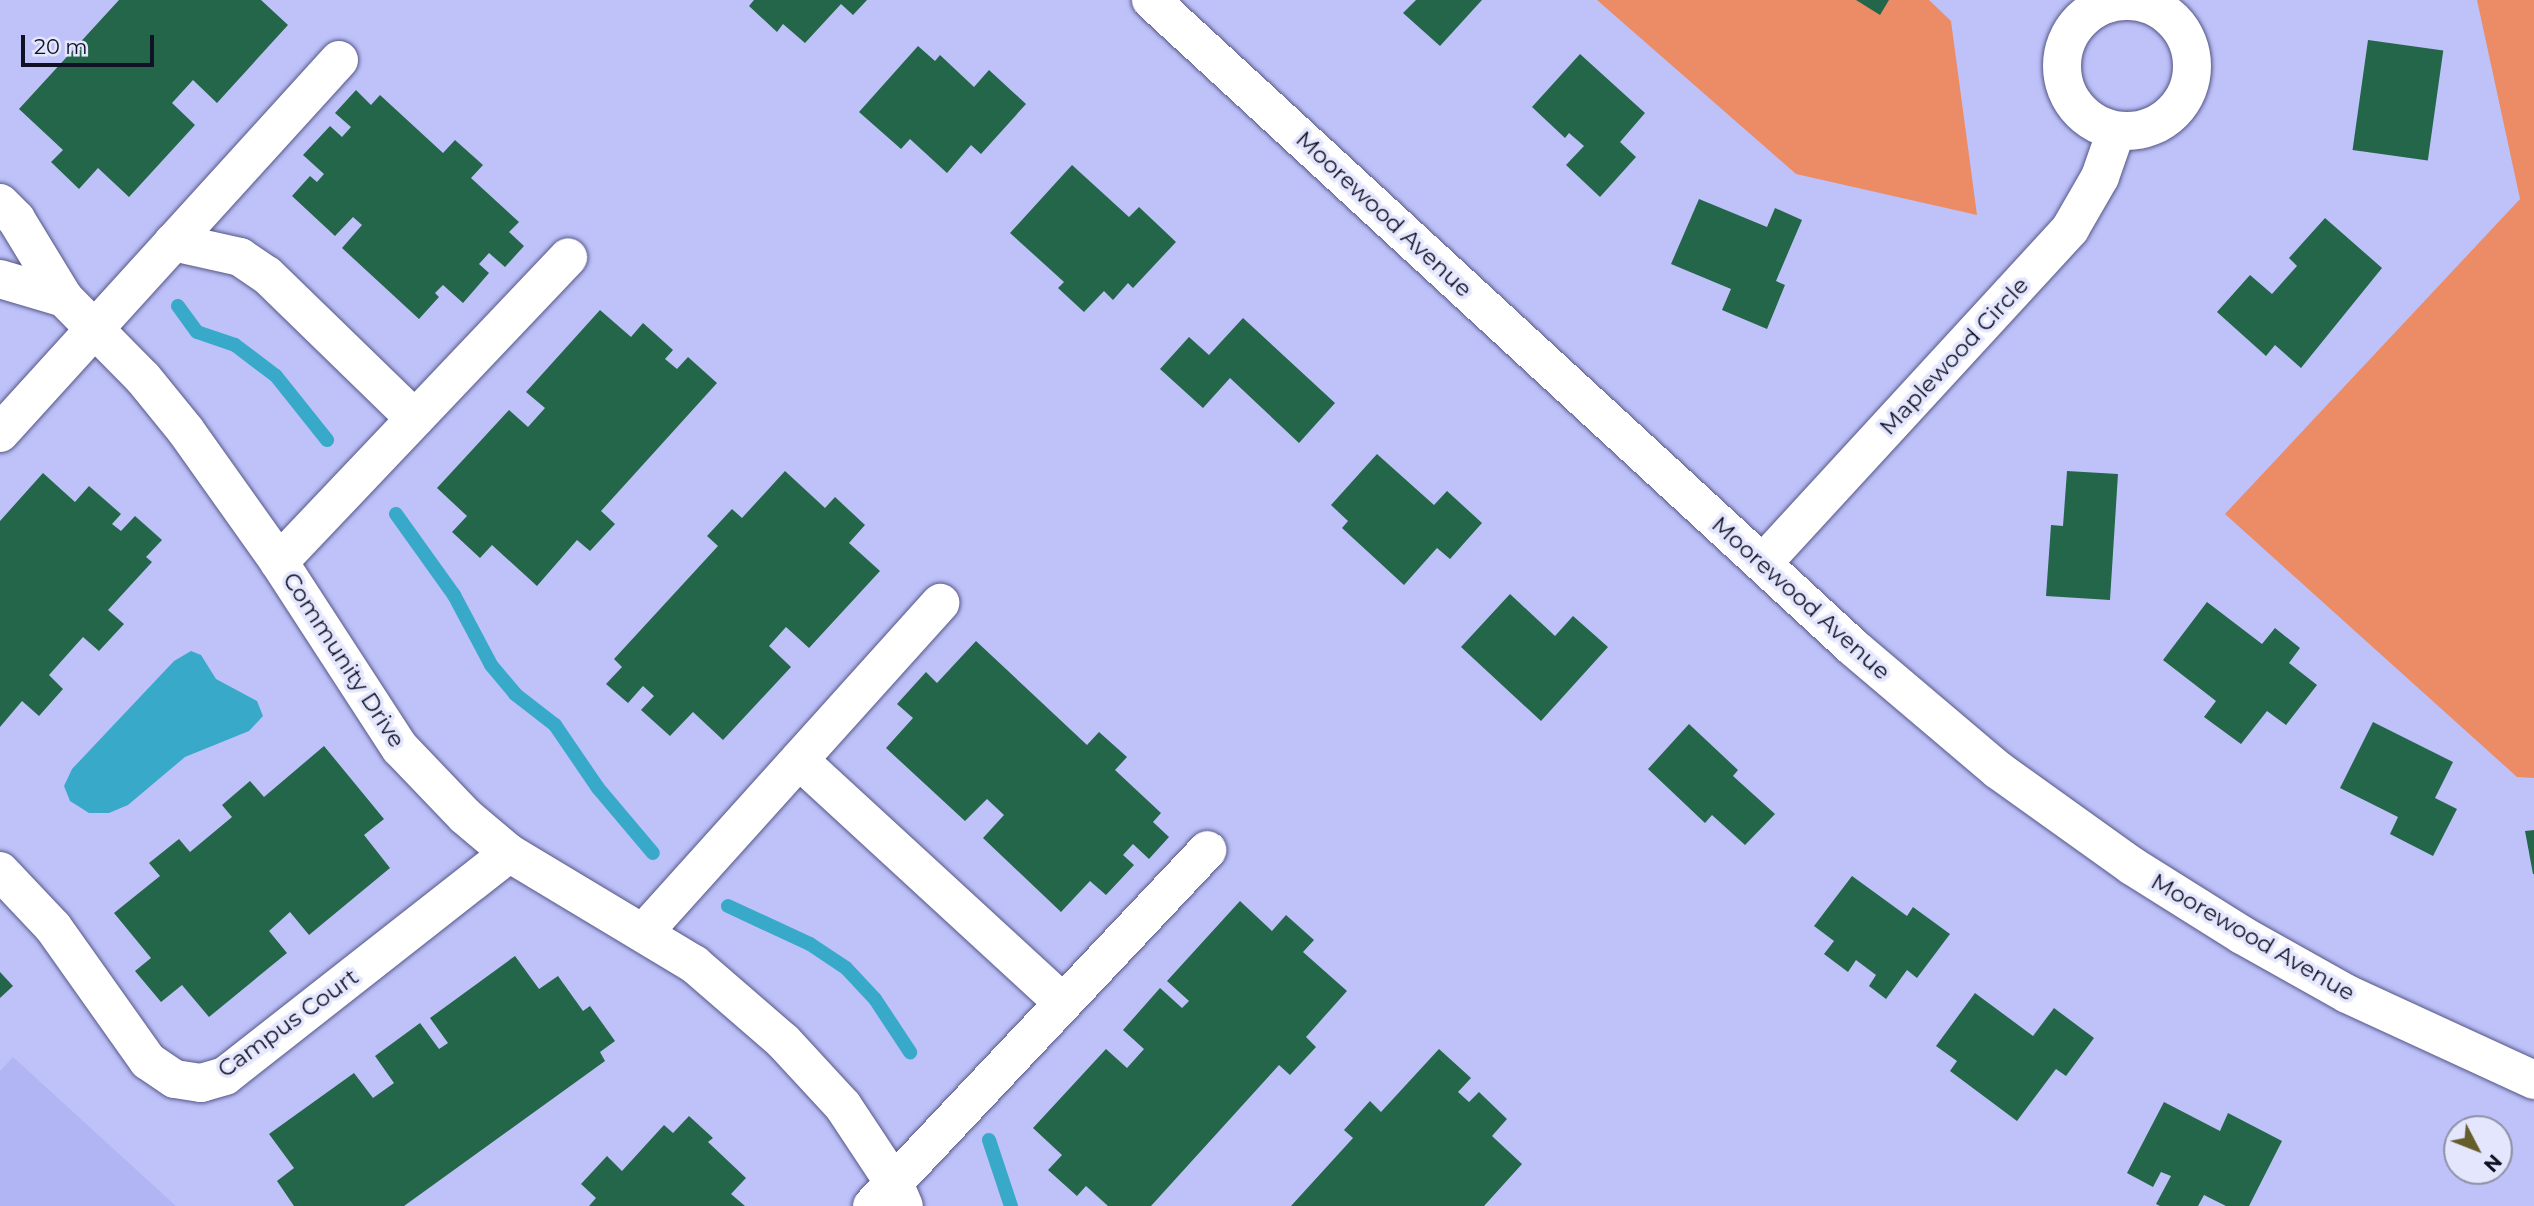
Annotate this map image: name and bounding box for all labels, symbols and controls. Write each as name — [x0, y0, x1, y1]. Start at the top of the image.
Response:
scale bar — [24, 21, 158, 65]
text: 20 m — [34, 34, 88, 59]
street label: Moorewood Avenue — [1290, 125, 1478, 303]
street label: Maplewood Circle — [1874, 271, 2034, 441]
street label: Moorewood Avenue — [1706, 511, 1896, 685]
street label: Community Drive — [277, 567, 411, 753]
street label: Moorewood Avenue — [2146, 867, 2360, 1007]
street label: Campus Court — [212, 963, 364, 1083]
north arrow — [2443, 1115, 2513, 1185]
text: N — [2479, 1150, 2506, 1176]

